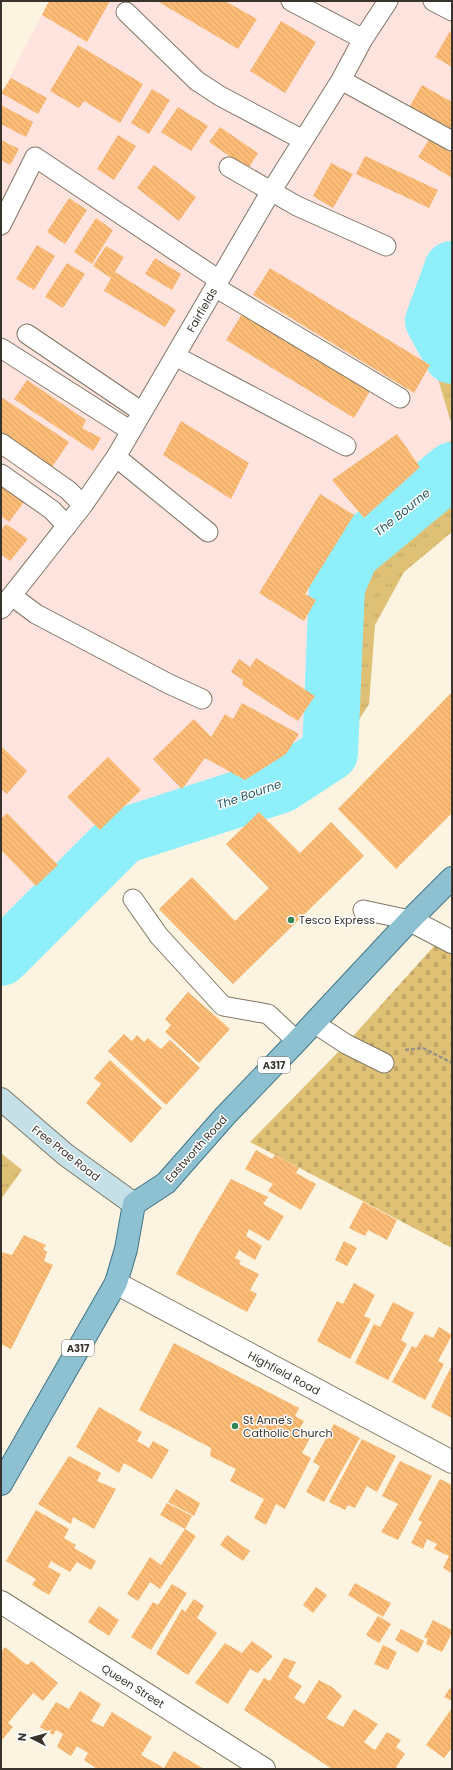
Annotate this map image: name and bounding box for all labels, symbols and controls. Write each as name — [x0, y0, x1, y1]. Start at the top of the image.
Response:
street label: Fairfields — [183, 285, 221, 335]
water label: The Bourne — [370, 484, 434, 540]
water label: The Bourne — [214, 775, 284, 813]
place label: Tesco Express — [299, 912, 375, 928]
marker: Tesco Express — [286, 915, 296, 925]
road number: A317 — [258, 1057, 290, 1073]
street label: Eastworth Road — [161, 1112, 231, 1186]
street label: Free Prae Road — [29, 1121, 103, 1185]
road number: A317 — [62, 1340, 94, 1356]
street label: Highfield Road — [245, 1347, 323, 1399]
place label: St Anne's Catholic Church — [243, 1412, 332, 1441]
marker: St Anne's Catholic Church — [230, 1421, 240, 1431]
street label: Queen Street — [98, 1660, 168, 1712]
north arrow — [12, 1718, 52, 1758]
text: N — [14, 1732, 30, 1742]

